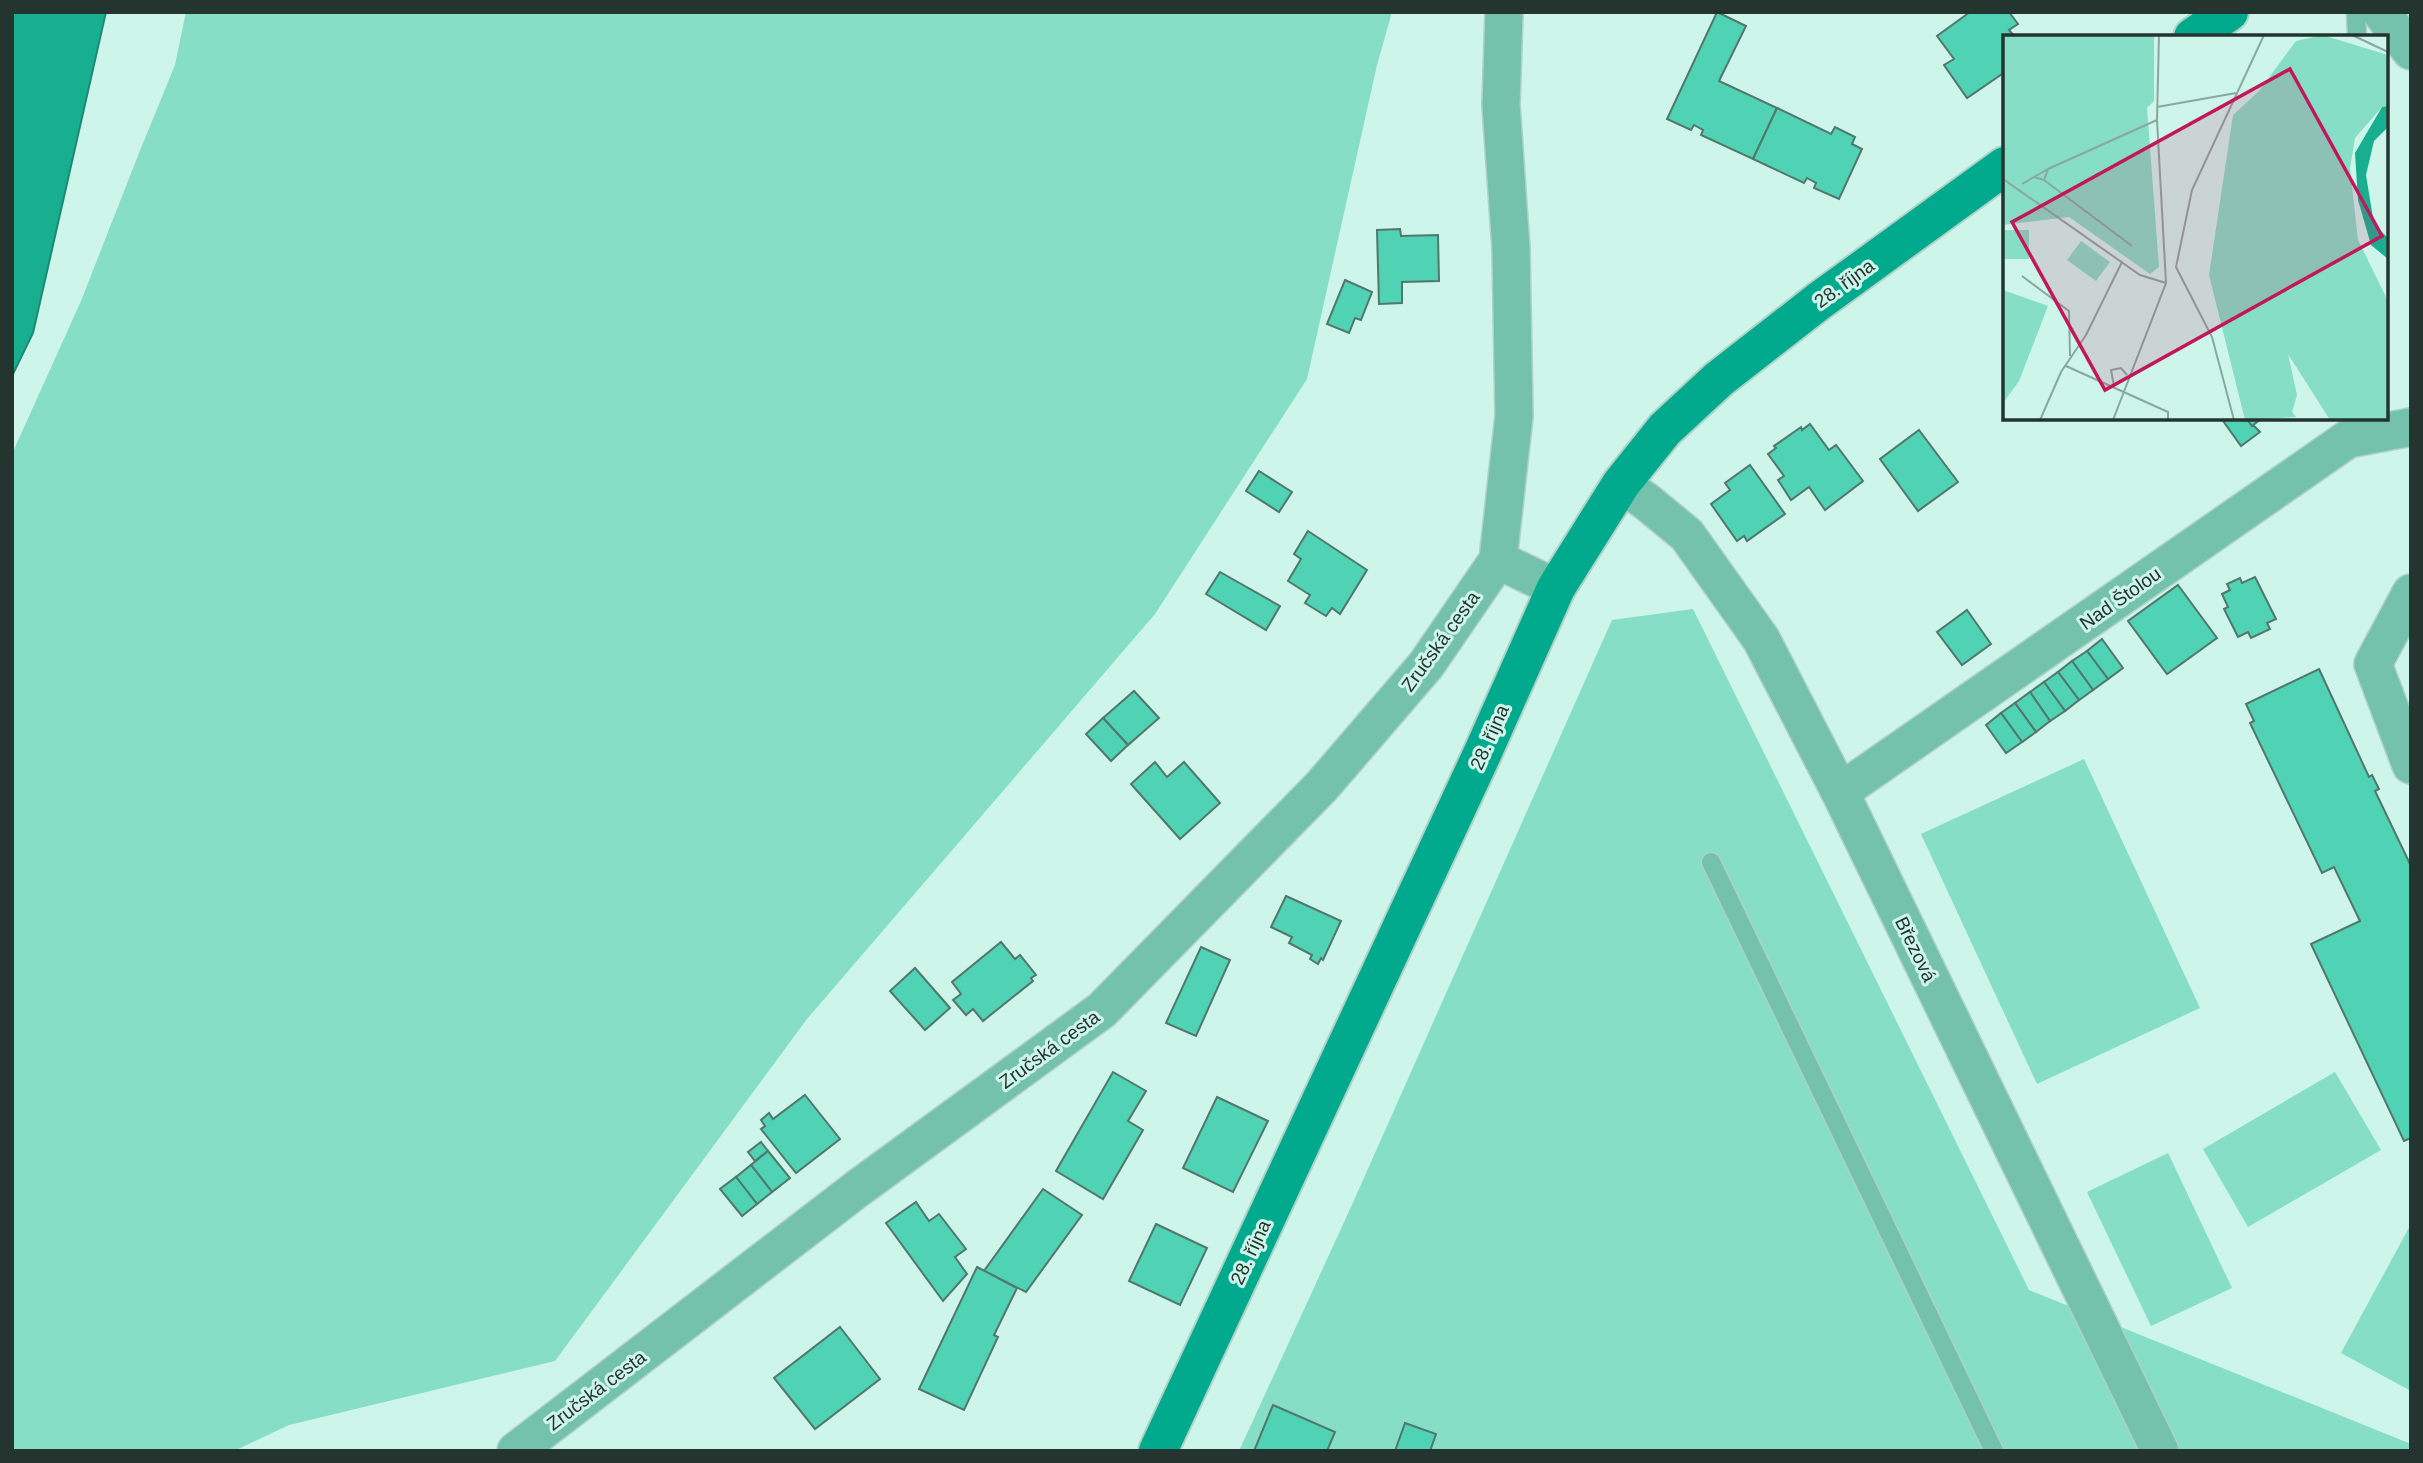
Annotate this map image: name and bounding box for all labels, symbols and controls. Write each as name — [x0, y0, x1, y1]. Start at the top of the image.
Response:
inset map — [2003, 35, 2388, 420]
street label: 28. října — [1810, 254, 1879, 312]
street label: Nad Štolou — [2076, 563, 2165, 634]
street label: Zručská cesta — [1397, 587, 1484, 695]
street label: 28. října — [1466, 701, 1513, 773]
street label: Březová — [1891, 913, 1940, 986]
street label: Zručská cesta — [995, 1006, 1104, 1093]
street label: 28. října — [1226, 1216, 1275, 1288]
street label: Zručská cesta — [543, 1346, 650, 1434]

